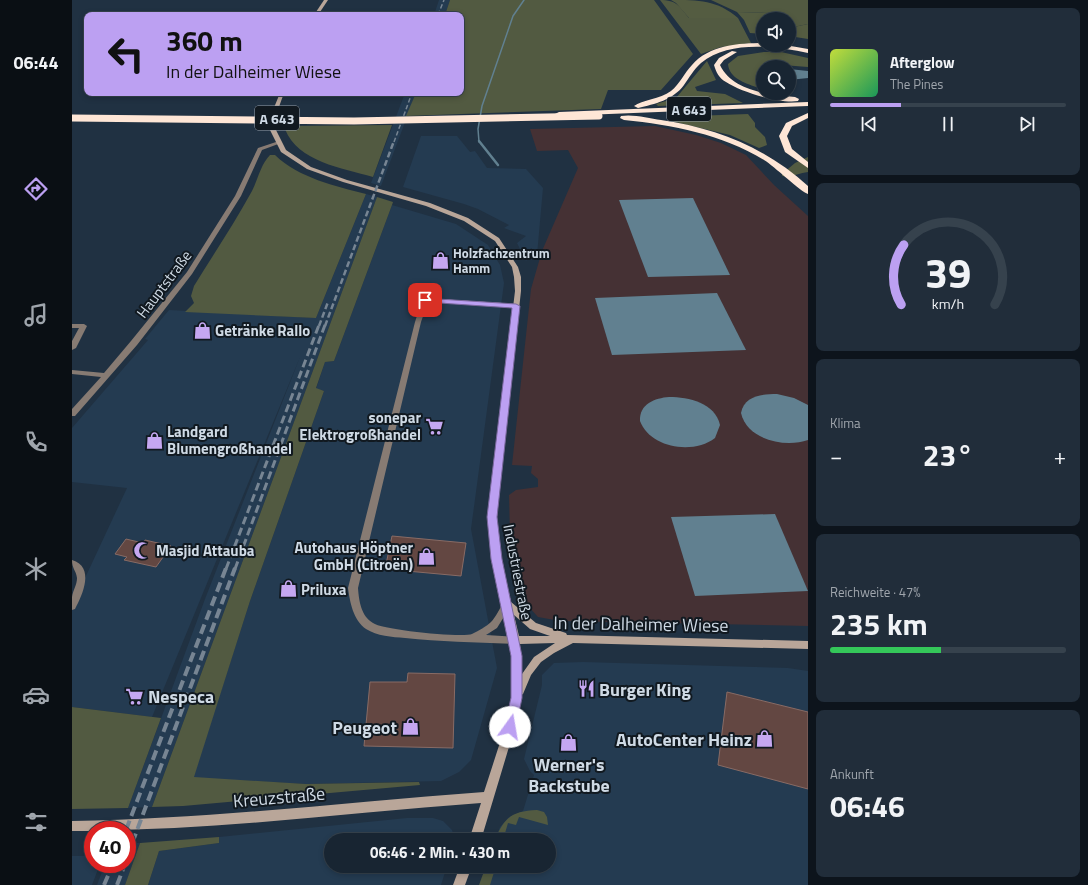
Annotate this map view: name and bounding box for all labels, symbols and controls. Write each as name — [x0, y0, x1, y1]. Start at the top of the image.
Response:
map controls — [756, 12, 796, 100]
button: sound — [756, 12, 796, 52]
text: 360 m — [166, 19, 243, 62]
icon: left — [100, 28, 152, 80]
text: 06:44 — [14, 49, 58, 76]
text: Afterglow — [890, 51, 955, 74]
text: In der Dalheimer Wiese — [166, 58, 341, 85]
button: search — [756, 60, 796, 100]
text: The Pines — [890, 74, 943, 94]
road number: A 643 — [667, 97, 711, 121]
road number: A 643 — [255, 106, 299, 130]
icon: previous — [858, 113, 880, 135]
icon: pause — [937, 113, 959, 135]
icon: next — [1016, 113, 1038, 135]
icon: directions — [22, 175, 50, 203]
text: 39 — [925, 241, 971, 304]
place label: Holzfachzentrum Hamm — [453, 243, 550, 278]
street label: Hauptstraße — [131, 245, 197, 323]
shop icon: Holzfachzentrum Hamm — [430, 250, 450, 270]
pin — [408, 283, 442, 317]
icon: arrive — [414, 289, 436, 311]
text: km/h — [932, 293, 964, 315]
icon: music — [22, 301, 50, 329]
place label: Getränke Rallo — [215, 319, 310, 342]
shop icon: Getränke Rallo — [192, 320, 212, 340]
place label: sonepar Elektrogroßhandel — [299, 406, 421, 446]
text: Klima — [830, 413, 861, 433]
supermarket icon: sonepar Elektrogroßhandel — [424, 416, 444, 436]
place label: Landgard Blumengroßhandel — [167, 420, 292, 460]
icon: phone — [22, 428, 50, 456]
shop icon: Landgard Blumengroßhandel — [144, 430, 164, 450]
text: 23° — [923, 432, 973, 478]
text: − — [830, 439, 842, 473]
text: + — [1054, 439, 1066, 473]
street label: Industriestraße — [497, 522, 539, 622]
place label: Autohaus Höptner GmbH (Citroën) — [294, 536, 413, 576]
place label: Masjid Attauba — [156, 539, 255, 562]
mosque icon: Masjid Attauba — [133, 540, 153, 560]
shop icon: Autohaus Höptner GmbH (Citroën) — [416, 546, 436, 566]
icon: climate — [22, 555, 50, 583]
place label: Priluxa — [301, 578, 347, 601]
shop icon: Priluxa — [278, 579, 298, 599]
text: Reichweite · 47% — [830, 582, 921, 602]
text: 235 km — [830, 601, 928, 647]
street label: In der Dalheimer Wiese — [553, 609, 729, 639]
place label: Burger King — [599, 676, 691, 703]
restaurant icon: Burger King — [576, 679, 596, 699]
icon: car — [22, 681, 50, 709]
place label: Nespeca — [148, 683, 214, 710]
supermarket icon: Nespeca — [125, 686, 145, 706]
position arrow — [489, 706, 531, 748]
place label: Peugeot — [332, 714, 397, 741]
shop icon: Peugeot — [400, 717, 420, 737]
place label: AutoCenter Heinz — [616, 726, 752, 753]
shop icon: AutoCenter Heinz — [755, 729, 775, 749]
shop icon: Werner's Backstube — [559, 732, 579, 752]
place label: Werner's Backstube — [528, 751, 610, 799]
text: Ankunft — [830, 764, 874, 784]
street label: Kreuzstraße — [232, 780, 326, 814]
text: 06:46 — [830, 783, 905, 829]
icon: filters — [22, 808, 50, 836]
speed limit sign: 40 — [84, 821, 136, 873]
text: 06:46 · 2 Min. · 430 m — [370, 841, 510, 864]

